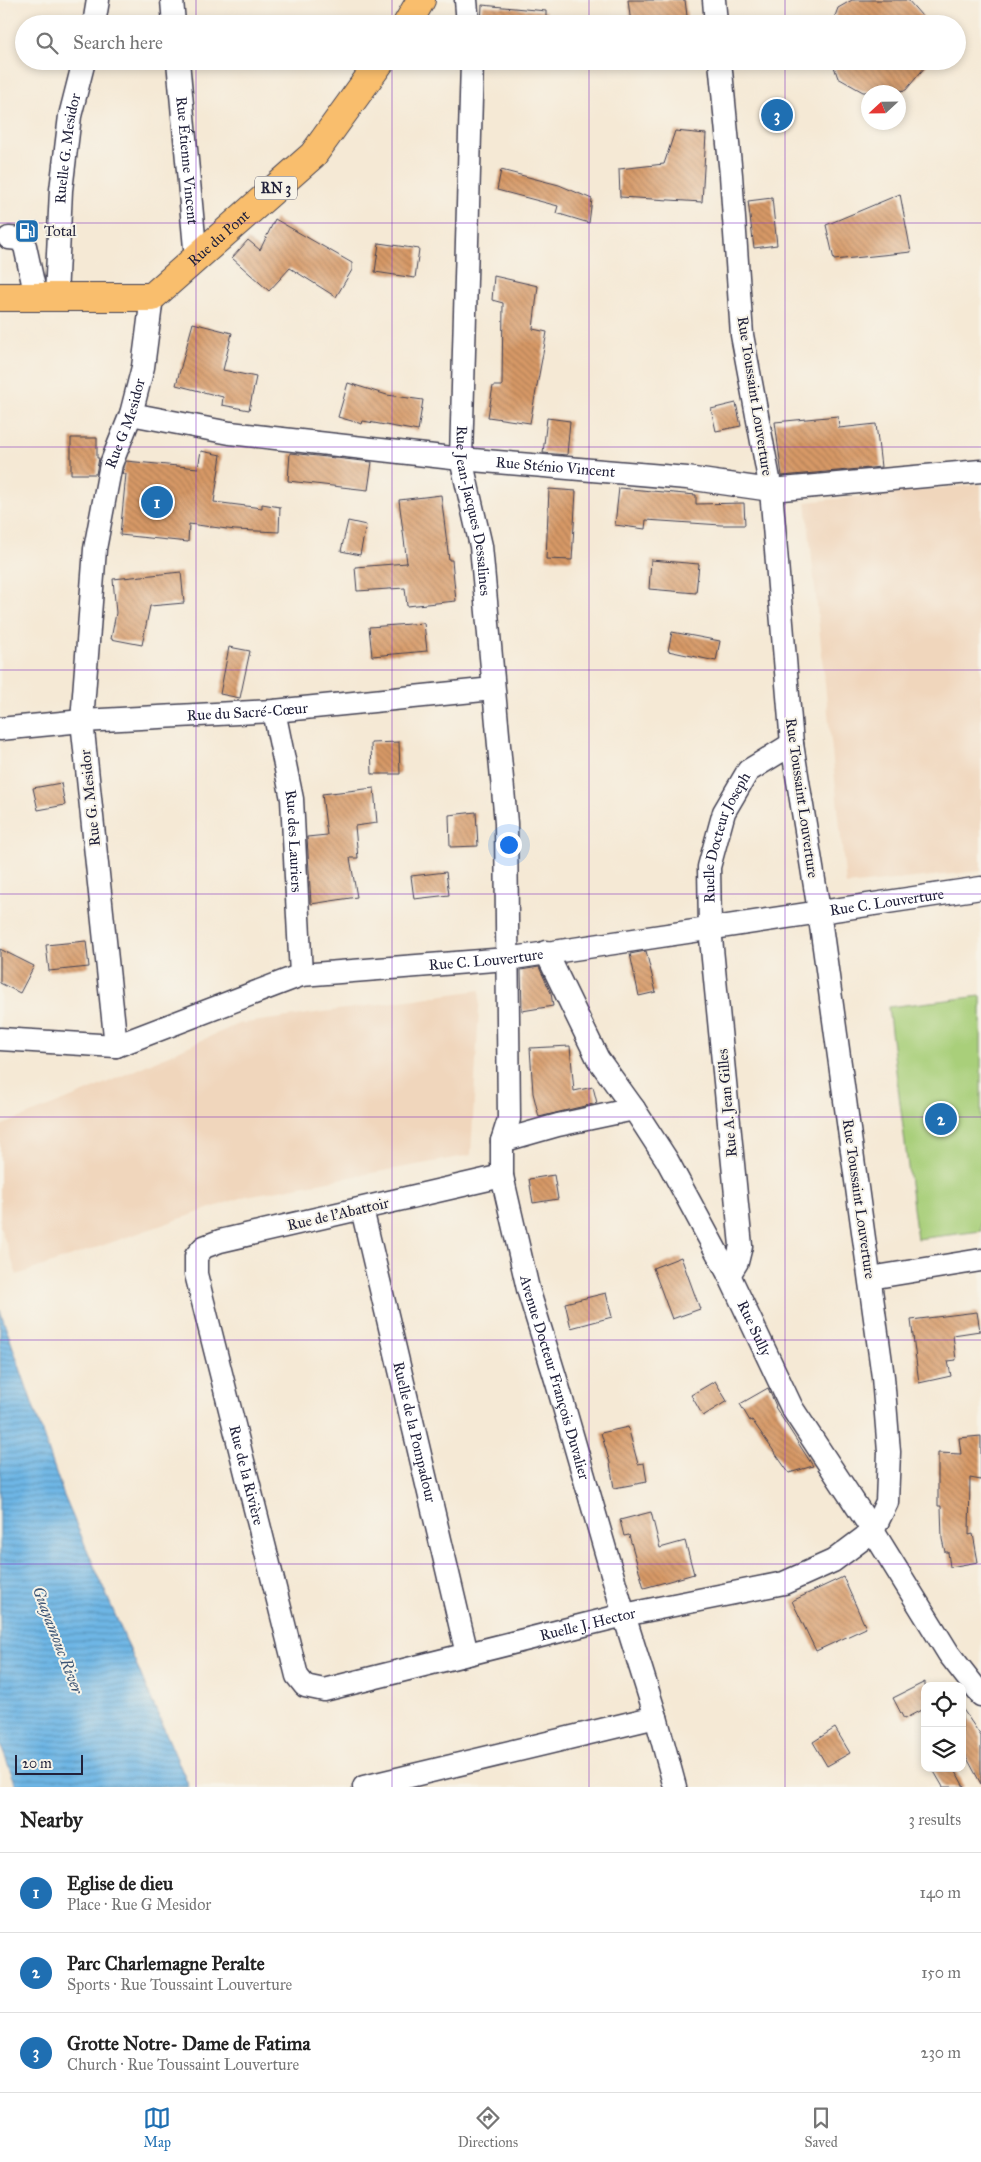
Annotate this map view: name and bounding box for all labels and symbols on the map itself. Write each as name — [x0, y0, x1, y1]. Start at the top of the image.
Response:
north arrow — [861, 85, 906, 130]
street label: Ruelle G. Mesidor — [51, 91, 84, 204]
street label: Rue Étienne Vincent — [172, 96, 202, 226]
pin: 3 — [761, 96, 793, 134]
road number: RN 3 — [255, 177, 297, 200]
street label: Rue du Pont — [184, 206, 254, 270]
fuel station icon: Total — [14, 218, 40, 244]
place label: Total — [44, 222, 77, 240]
street label: Rue Toussaint Louverture — [733, 315, 777, 477]
street label: Rue G Mesidor — [101, 376, 149, 471]
street label: Rue Jean-Jacques Dessalines — [451, 425, 494, 596]
street label: Rue Sténio Vincent — [495, 453, 617, 481]
pin: 1 — [141, 483, 173, 521]
street label: Rue du Sacré-Cœur — [186, 699, 309, 725]
street label: Rue Toussaint Louverture — [782, 717, 822, 879]
street label: Rue G. Mesidor — [76, 748, 104, 847]
street label: Ruelle Docteur Joseph — [700, 769, 755, 903]
street label: Rue des Lauriers — [281, 788, 306, 893]
your location — [496, 832, 522, 858]
street label: Rue C. Louverture — [828, 885, 945, 920]
street label: Rue C. Louverture — [428, 945, 545, 974]
street label: Rue A. Jean Gilles — [713, 1048, 742, 1158]
pin: 2 — [925, 1100, 957, 1138]
street label: Rue Toussaint Louverture — [839, 1118, 879, 1280]
street label: Rue de l'Abattoir — [285, 1193, 391, 1234]
street label: Avenue Docteur François Duvalier — [516, 1273, 594, 1482]
street label: Rue Sully — [733, 1298, 776, 1360]
street label: Ruelle de la Pompadour — [389, 1360, 440, 1504]
street label: Rue de la Rivière — [225, 1423, 268, 1527]
water label: Guayamouc River — [29, 1584, 88, 1698]
street label: Ruelle J. Hector — [538, 1604, 638, 1645]
scale bar — [15, 1752, 82, 1775]

